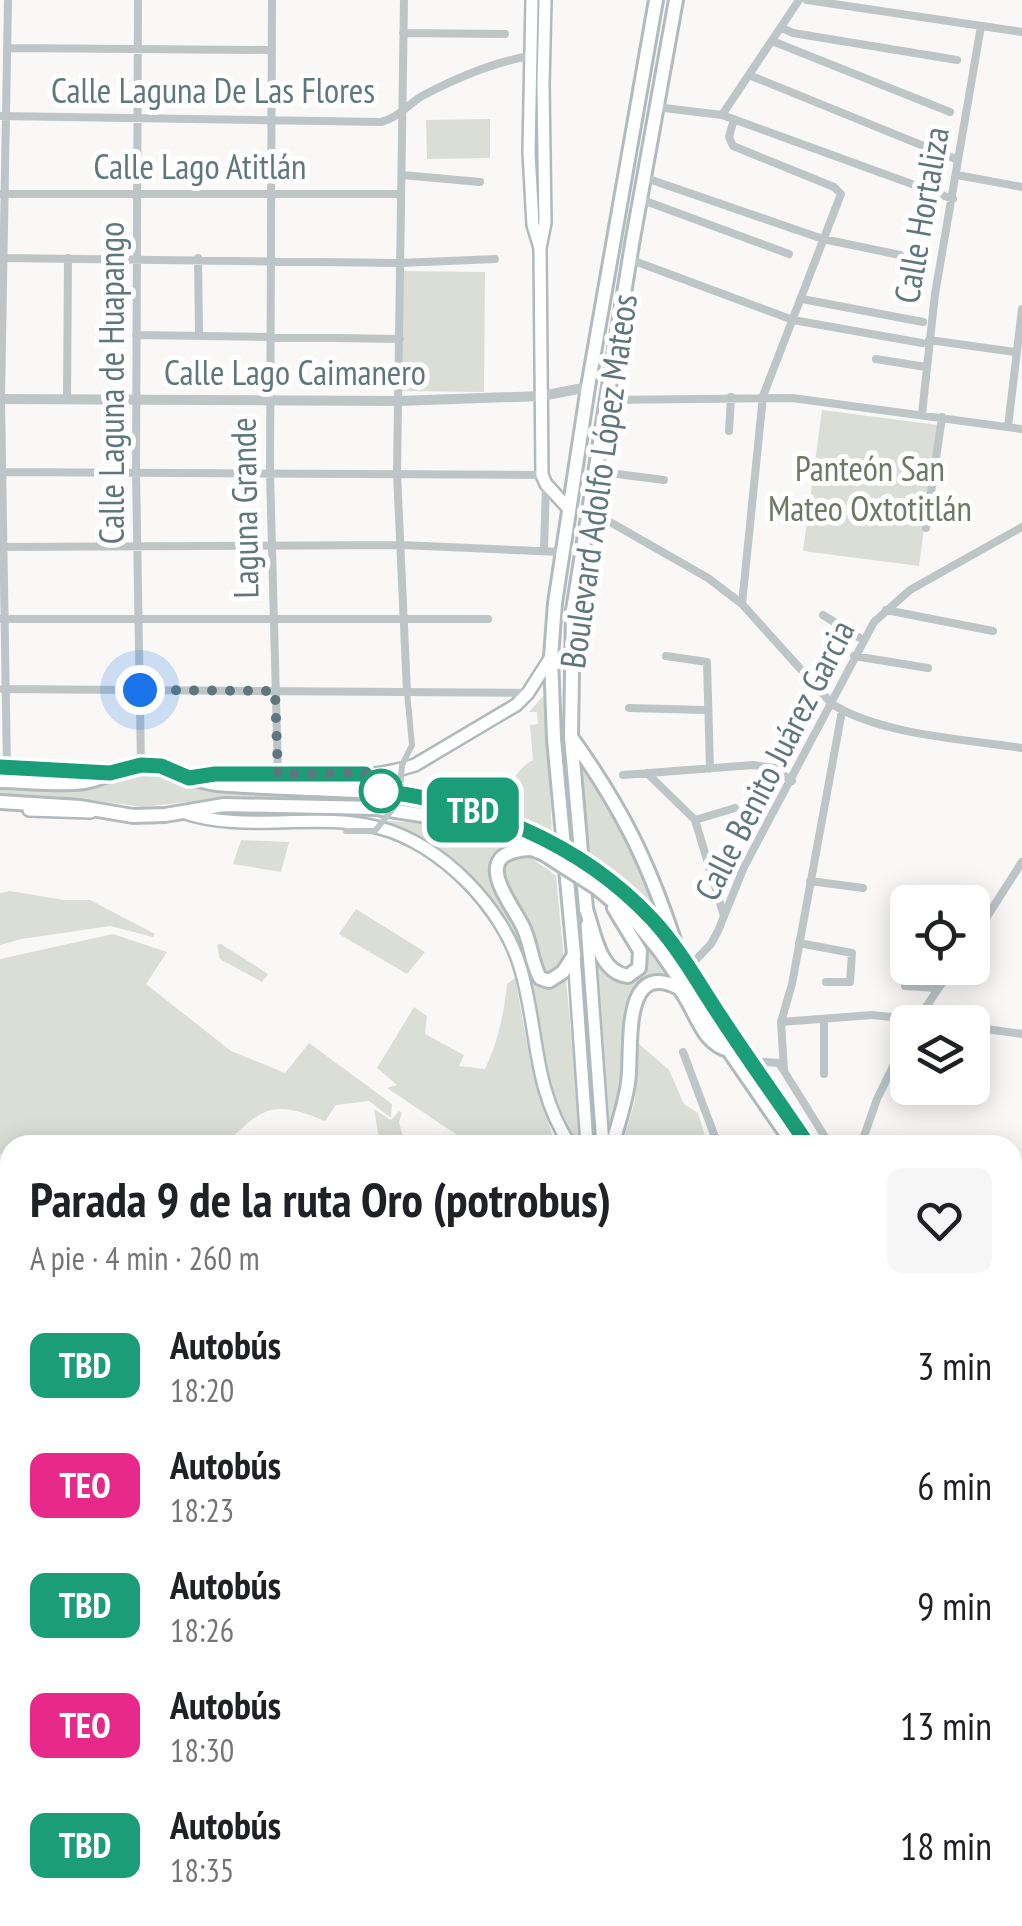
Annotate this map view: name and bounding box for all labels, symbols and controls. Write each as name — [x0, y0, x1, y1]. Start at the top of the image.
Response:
street label: Calle Laguna De Las Flores — [51, 67, 375, 113]
street label: Calle Hortaliza — [883, 123, 959, 307]
street label: Calle Lago Atitlán — [94, 143, 306, 189]
street label: Calle Laguna de Huapango — [88, 222, 134, 544]
street label: Boulevard Adolfo López Mateos — [549, 291, 647, 671]
street label: Calle Lago Caimanero — [164, 349, 426, 395]
street label: Laguna Grande — [219, 417, 269, 599]
park label: Panteón San Mateo Oxtotitlán — [768, 445, 972, 531]
street label: Calle Benito Juárez Garcia — [683, 612, 865, 908]
your location — [115, 665, 165, 715]
unlabelled marker — [360, 770, 402, 812]
line badge: TBD — [416, 778, 530, 842]
text: TBD — [447, 787, 499, 833]
map controls — [890, 885, 990, 1105]
button: locate — [890, 885, 990, 985]
button: layers — [890, 1005, 990, 1105]
text: Parada 9 de la ruta Oro (potrobus) — [30, 1168, 611, 1230]
button: heart — [887, 1168, 992, 1273]
text: A pie · 4 min · 260 m — [30, 1237, 260, 1279]
text: Autobús — [170, 1320, 281, 1369]
text: 3 min — [917, 1341, 992, 1390]
text: TBD — [59, 1342, 111, 1388]
text: 18:20 — [170, 1369, 234, 1411]
text: Autobús — [170, 1440, 281, 1489]
text: 6 min — [917, 1461, 992, 1510]
text: TEO — [60, 1462, 111, 1508]
text: 18:23 — [170, 1489, 234, 1531]
text: Autobús — [170, 1560, 281, 1609]
text: 9 min — [917, 1581, 992, 1630]
text: TBD — [59, 1582, 111, 1628]
text: 18:26 — [170, 1609, 234, 1651]
text: Autobús — [170, 1680, 281, 1729]
text: 13 min — [900, 1701, 992, 1750]
text: TEO — [60, 1702, 111, 1748]
text: 18:30 — [170, 1729, 234, 1771]
text: Autobús — [170, 1800, 281, 1849]
text: 18 min — [900, 1821, 992, 1870]
text: TBD — [59, 1822, 111, 1868]
text: 18:35 — [170, 1849, 234, 1891]

